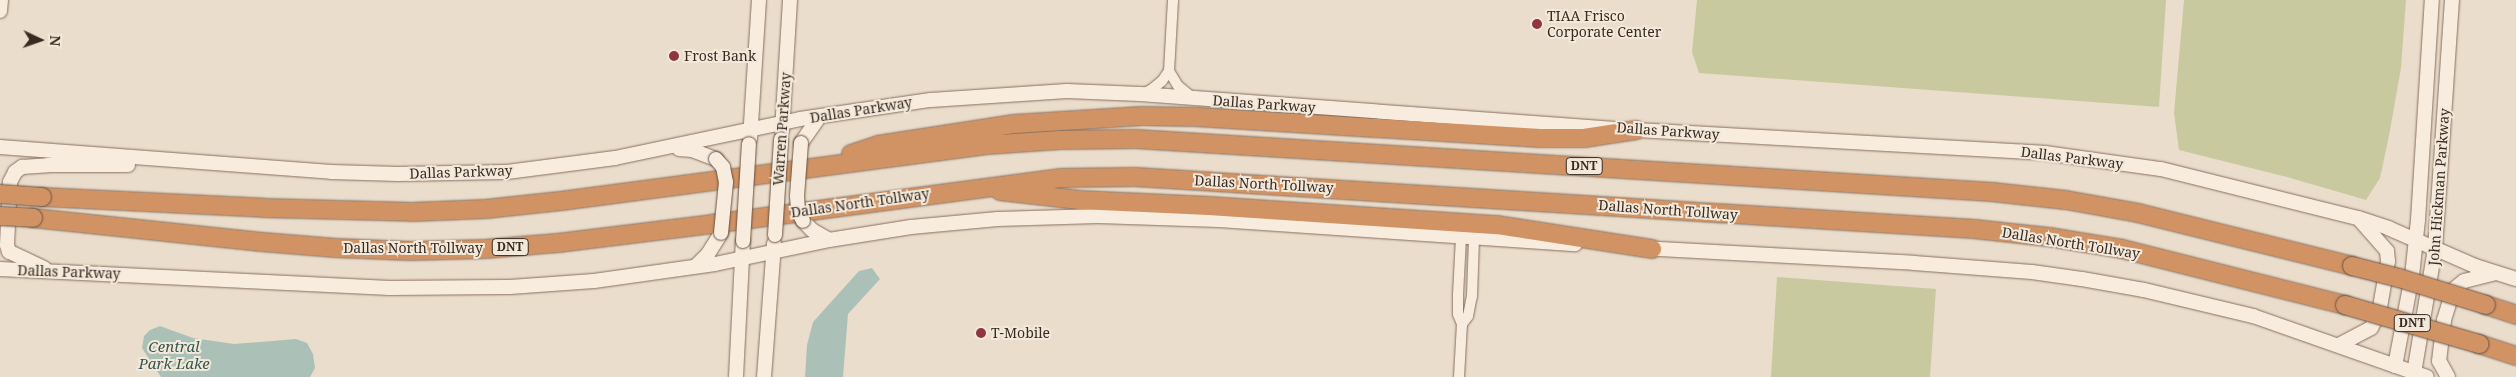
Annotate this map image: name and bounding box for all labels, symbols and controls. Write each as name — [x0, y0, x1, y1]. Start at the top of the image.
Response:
place label: TIAA Frisco Corporate Center — [1547, 8, 1661, 40]
north arrow — [15, 15, 65, 65]
marker: TIAA Frisco Corporate Center — [1531, 18, 1543, 30]
text: N — [46, 35, 65, 47]
place label: Frost Bank — [684, 48, 756, 64]
marker: Frost Bank — [668, 50, 680, 62]
street label: Warren Parkway — [770, 72, 794, 186]
street label: Dallas Parkway — [1212, 92, 1316, 116]
street label: Dallas Parkway — [809, 94, 913, 126]
street label: John Hickman Parkway — [2425, 108, 2453, 266]
street label: Dallas Parkway — [1616, 119, 1720, 143]
street label: Dallas Parkway — [2020, 143, 2124, 173]
road number: DNT — [1565, 157, 1603, 176]
street label: Dallas Parkway — [409, 162, 513, 182]
street label: Dallas North Tollway — [1194, 172, 1334, 196]
street label: Dallas North Tollway — [790, 185, 930, 221]
street label: Dallas North Tollway — [1598, 197, 1738, 223]
street label: Dallas North Tollway — [2001, 224, 2141, 262]
road number: DNT — [491, 238, 529, 256]
street label: Dallas North Tollway — [343, 240, 483, 256]
street label: Dallas Parkway — [17, 262, 121, 282]
road number: DNT — [2393, 314, 2431, 332]
place label: T-Mobile — [991, 325, 1050, 341]
marker: T-Mobile — [975, 327, 987, 339]
water label: Central Park Lake — [138, 337, 210, 372]

